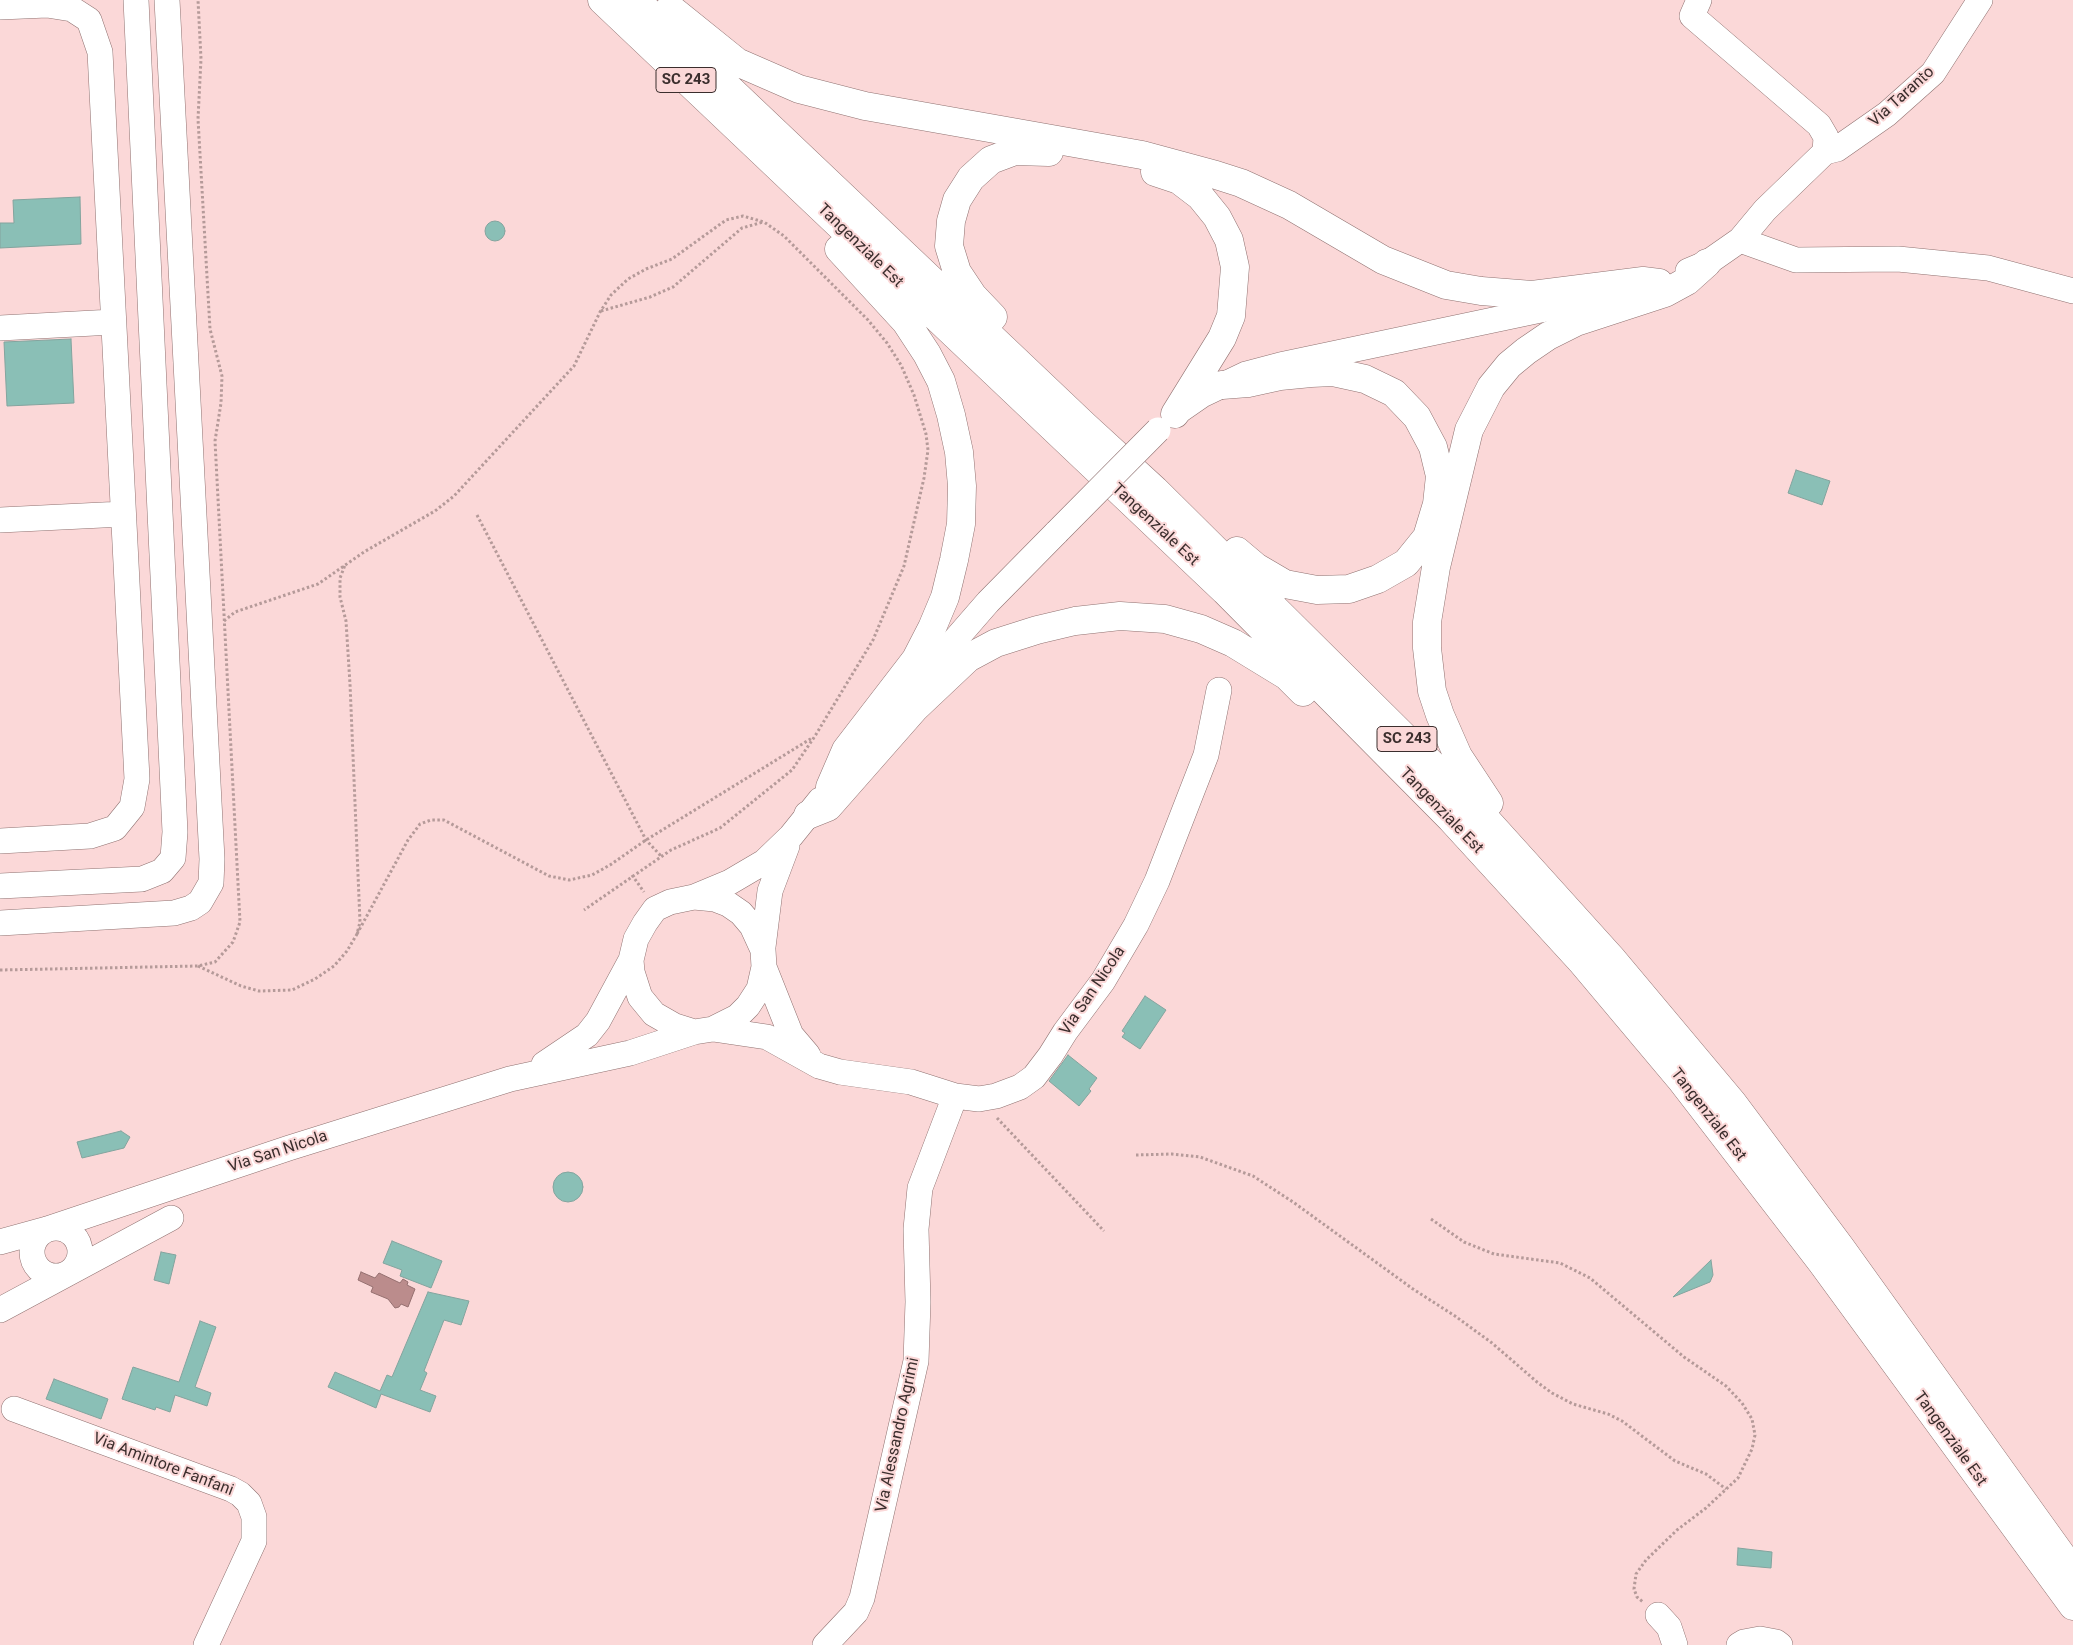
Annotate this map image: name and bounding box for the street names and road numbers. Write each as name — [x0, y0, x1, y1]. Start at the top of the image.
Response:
street label: Via Taranto — [1865, 63, 1939, 131]
road number: SC 243 — [656, 68, 716, 92]
street label: Tangenziale Est — [813, 200, 907, 292]
street label: Tangenziale Est — [1108, 480, 1202, 570]
road number: SC 243 — [1377, 726, 1437, 752]
street label: Tangenziale Est — [1395, 764, 1487, 858]
street label: Via San Nicola — [1056, 943, 1130, 1039]
street label: Tangenziale Est — [1666, 1065, 1750, 1165]
street label: Via San Nicola — [226, 1127, 330, 1177]
street label: Via Alessandro Agrimi — [872, 1356, 924, 1514]
street label: Tangenziale Est — [1909, 1388, 1991, 1490]
street label: Via Amintore Fanfani — [90, 1429, 236, 1501]

